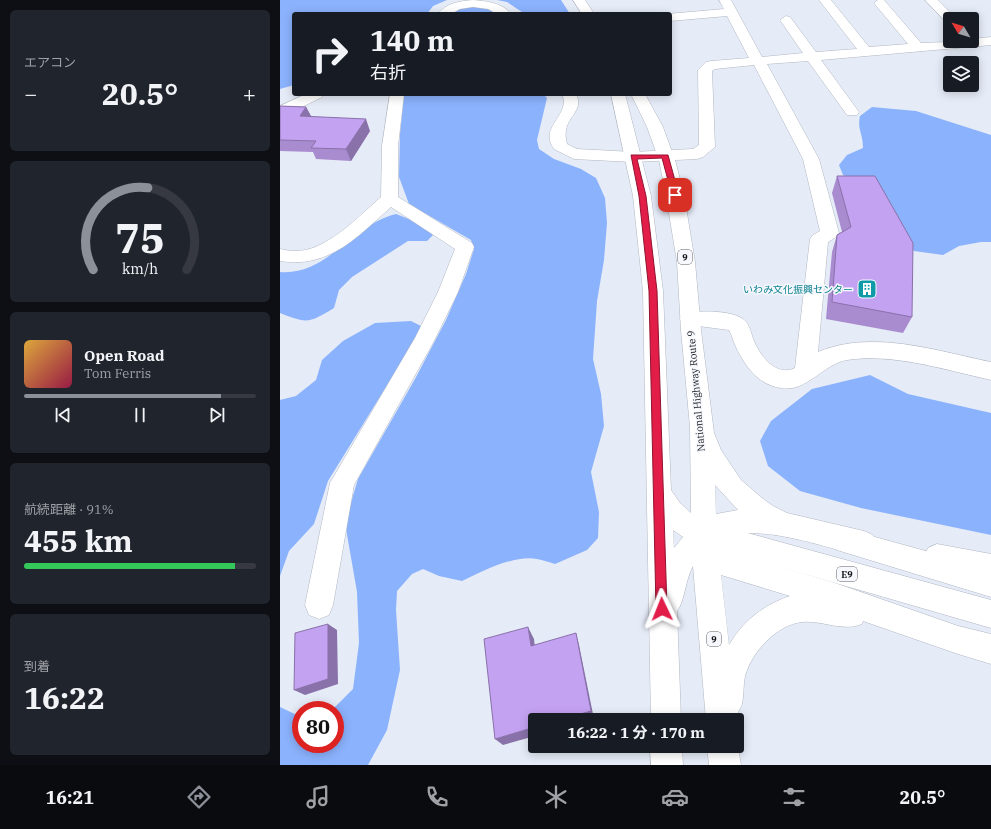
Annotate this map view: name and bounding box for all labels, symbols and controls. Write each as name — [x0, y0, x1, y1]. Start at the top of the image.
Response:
north arrow — [943, 12, 979, 48]
map controls — [943, 12, 979, 92]
text: 140 m — [370, 22, 454, 59]
icon: right — [304, 28, 356, 80]
text: エアコン — [24, 54, 76, 71]
button: layers — [943, 56, 979, 92]
text: 右折 — [370, 61, 406, 84]
text: 20.5° — [102, 74, 178, 113]
text: − — [24, 79, 37, 108]
text: + — [243, 79, 256, 108]
pin — [658, 178, 692, 212]
icon: arrive — [664, 184, 686, 206]
text: 75 — [115, 209, 165, 263]
road number: 9 — [678, 250, 692, 264]
text: km/h — [122, 258, 158, 277]
building icon: いわみ文化振興センター — [856, 278, 878, 300]
place label: いわみ文化振興センター — [743, 283, 853, 296]
street label: National Highway Route 9 — [684, 330, 708, 452]
text: Open Road — [84, 346, 164, 365]
text: Tom Ferris — [84, 365, 151, 382]
icon: previous — [52, 404, 74, 426]
icon: pause — [129, 404, 151, 426]
icon: next — [206, 404, 228, 426]
text: 航続距離 · 91% — [24, 501, 114, 518]
text: 455 km — [24, 521, 133, 560]
road number: E9 — [837, 567, 857, 581]
position arrow — [641, 588, 683, 630]
road number: 9 — [707, 632, 721, 646]
text: 到着 — [24, 658, 50, 675]
text: 16:22 — [24, 678, 105, 717]
speed limit sign: 80 — [292, 701, 344, 753]
text: 16:22 · 1 分 · 170 m — [567, 723, 705, 742]
icon: directions — [185, 783, 213, 811]
icon: music — [304, 783, 332, 811]
icon: phone — [423, 783, 451, 811]
icon: climate — [542, 783, 570, 811]
icon: car — [661, 783, 689, 811]
icon: filters — [780, 783, 808, 811]
text: 16:21 — [46, 786, 94, 809]
text: 20.5° — [900, 786, 945, 809]

